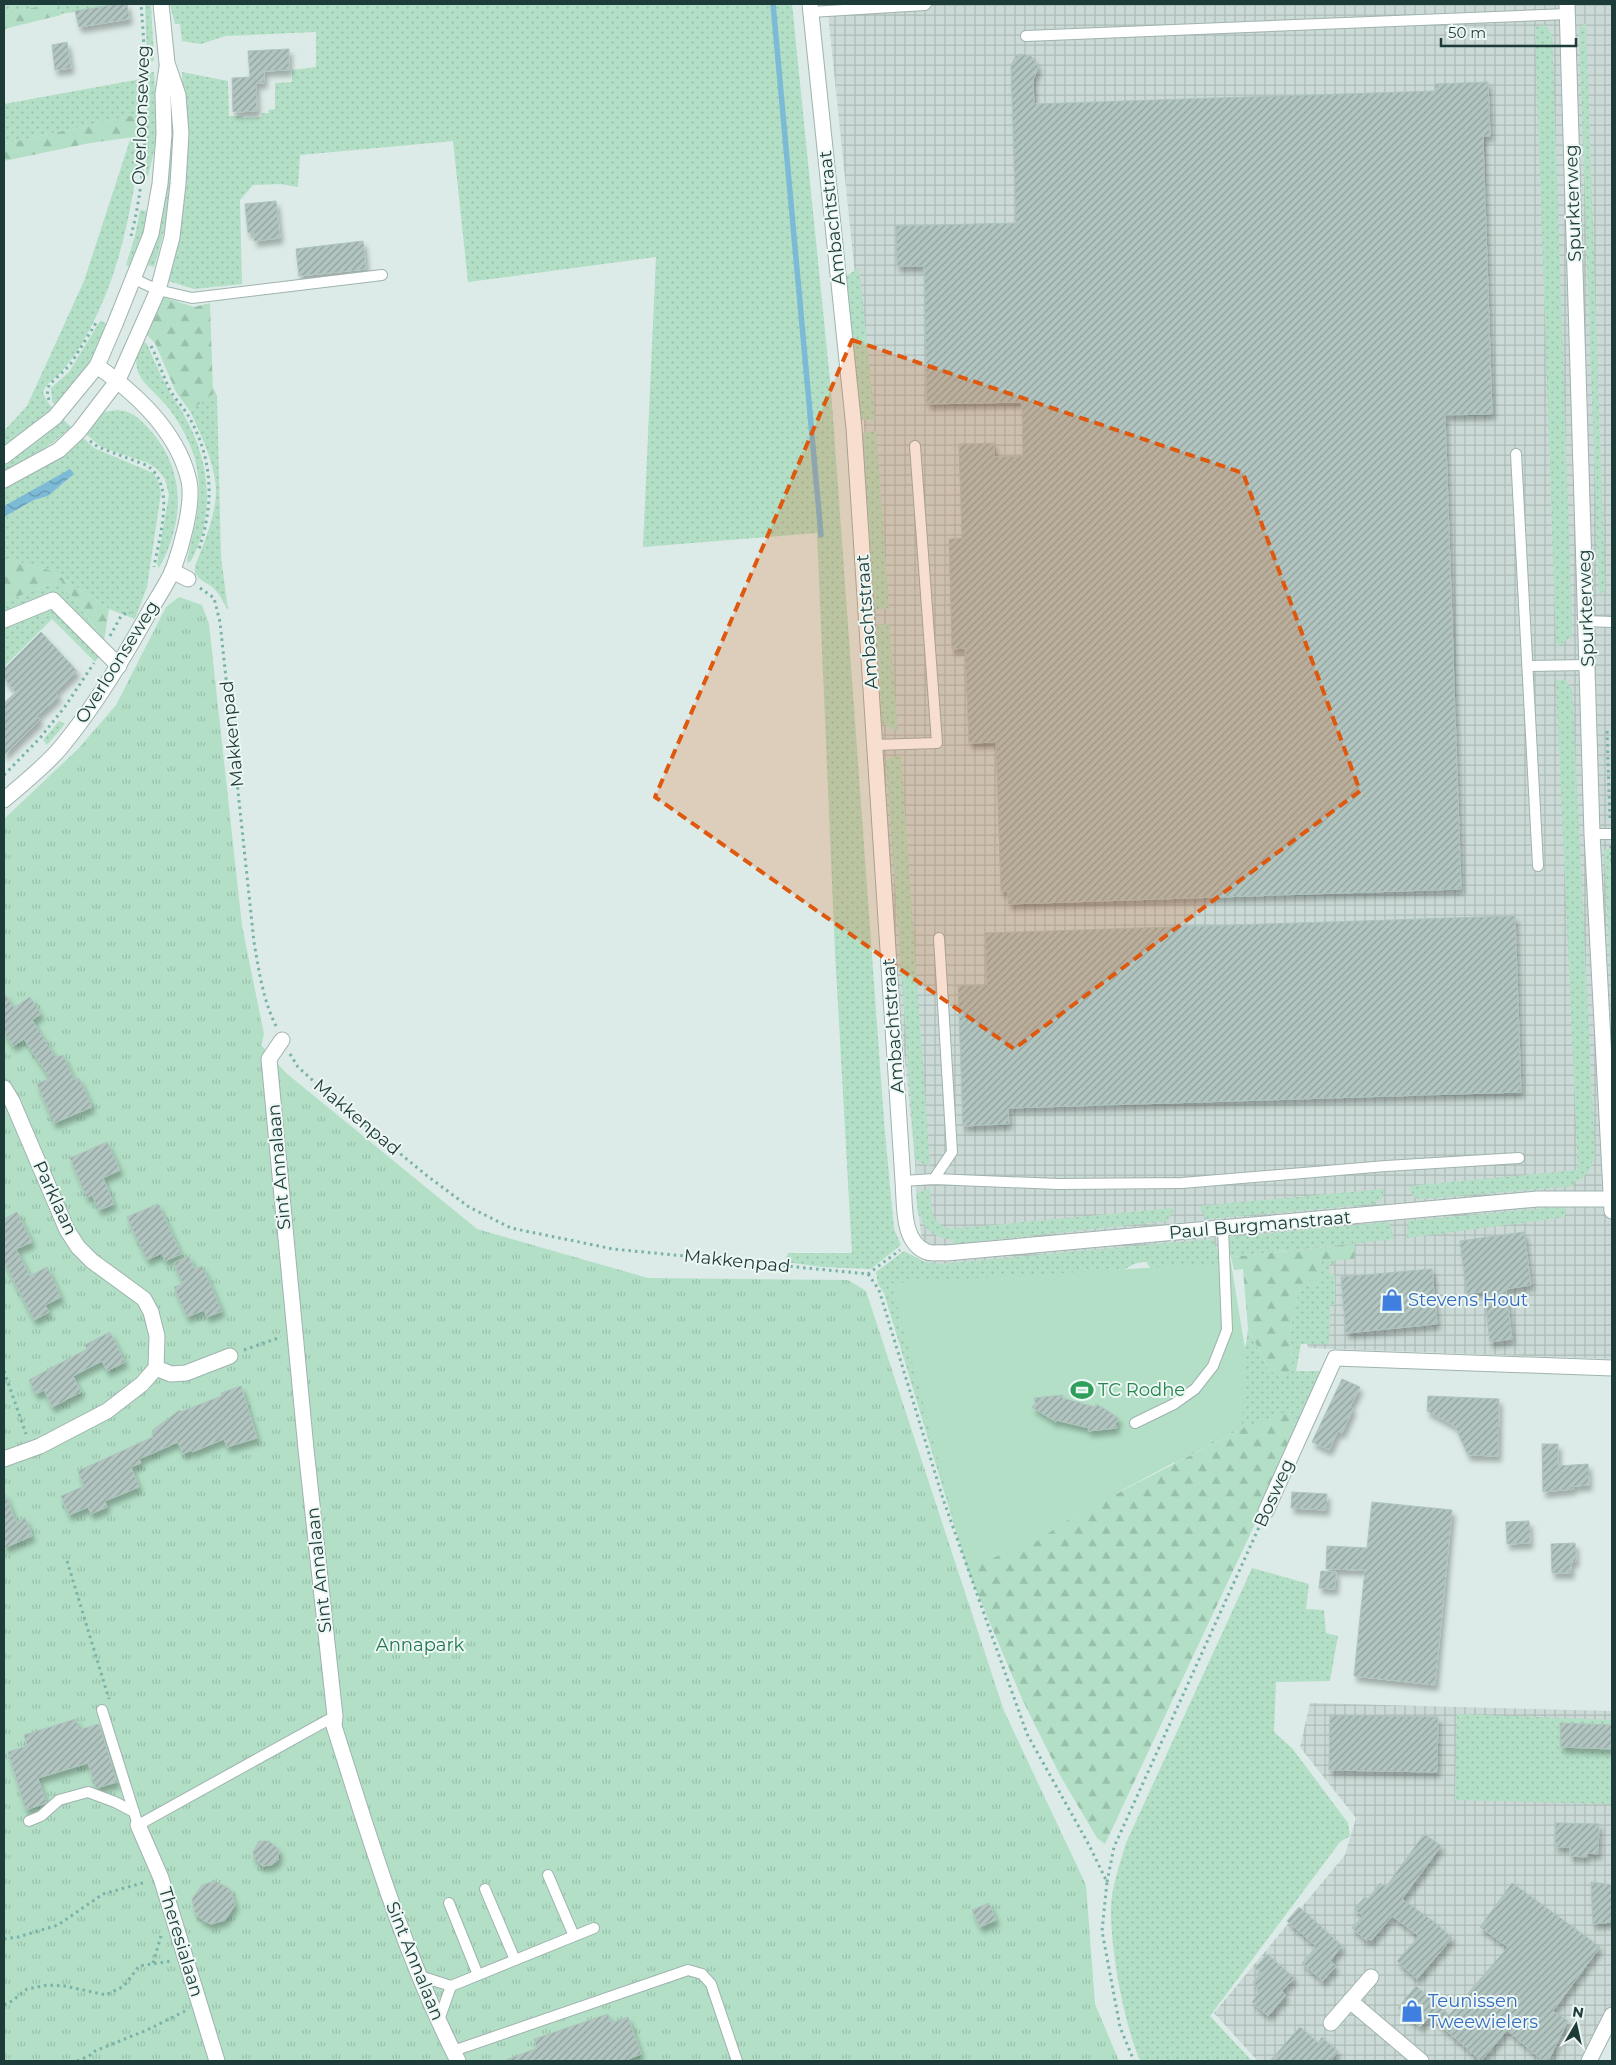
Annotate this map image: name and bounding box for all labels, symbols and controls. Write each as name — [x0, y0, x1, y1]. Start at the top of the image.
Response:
scale bar — [1441, 15, 1576, 47]
text: 50 m — [1448, 23, 1486, 42]
street label: Overloonseweg — [128, 44, 154, 186]
street label: Spurkterweg — [1560, 144, 1586, 262]
street label: Ambachtstraat — [814, 150, 850, 286]
street label: Spurkterweg — [1573, 549, 1599, 667]
street label: Ambachtstraat — [851, 554, 883, 690]
street label: Overloonseweg — [70, 597, 164, 727]
street label: Makkenpad — [215, 680, 249, 788]
street label: Ambachtstraat — [877, 958, 909, 1094]
street label: Makkenpad — [309, 1074, 405, 1160]
street label: Sint Annalaan — [263, 1103, 295, 1231]
street label: Parklaan — [28, 1157, 82, 1239]
street label: Paul Burgmanstraat — [1168, 1206, 1352, 1244]
street label: Makkenpad — [683, 1244, 791, 1278]
shop icon: Stevens Hout — [1379, 1287, 1405, 1313]
place label: Stevens Hout — [1408, 1289, 1528, 1311]
sports icon: TC Rodhe — [1069, 1377, 1095, 1403]
place label: TC Rodhe — [1098, 1379, 1185, 1401]
street label: Bosweg — [1249, 1456, 1299, 1530]
street label: Sint Annalaan — [301, 1506, 337, 1634]
park label: Annapark — [376, 1634, 464, 1656]
street label: Theresialaan — [154, 1884, 208, 2000]
street label: Sint Annalaan — [381, 1898, 449, 2024]
place label: Teunissen Tweewielers — [1428, 1990, 1538, 2033]
shop icon: Teunissen Tweewielers — [1399, 1998, 1425, 2024]
north arrow — [1551, 2000, 1601, 2050]
text: N — [1571, 2002, 1585, 2022]

